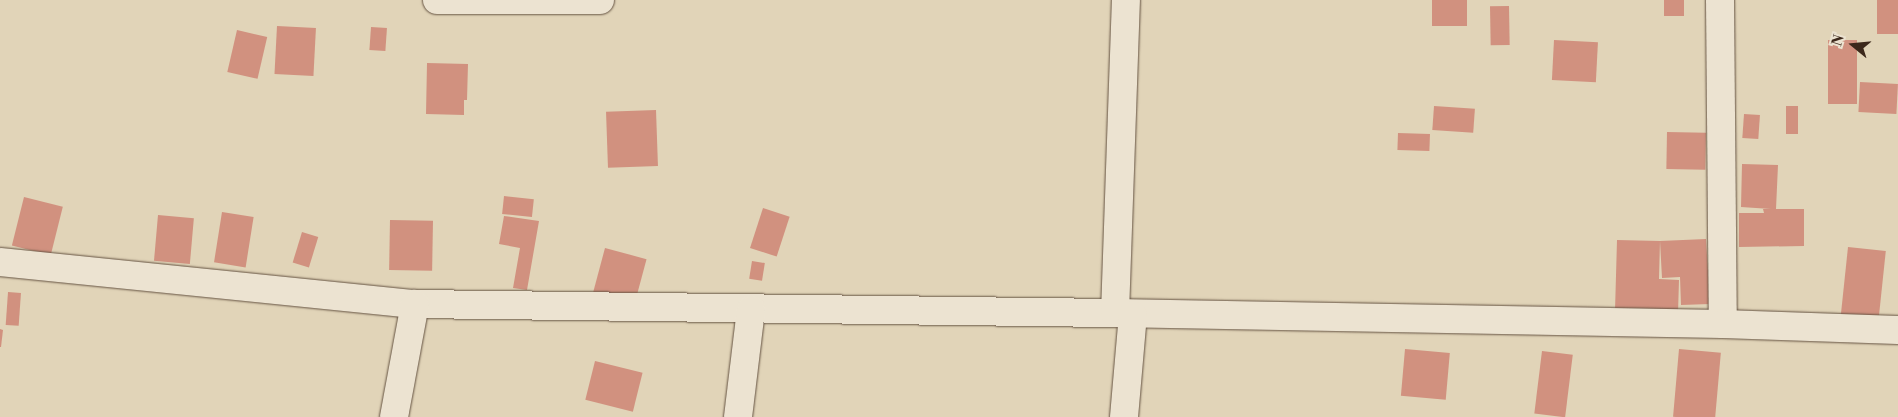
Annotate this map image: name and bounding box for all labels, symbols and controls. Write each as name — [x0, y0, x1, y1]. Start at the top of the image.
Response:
north arrow — [1828, 20, 1878, 70]
text: N — [1828, 33, 1849, 49]

